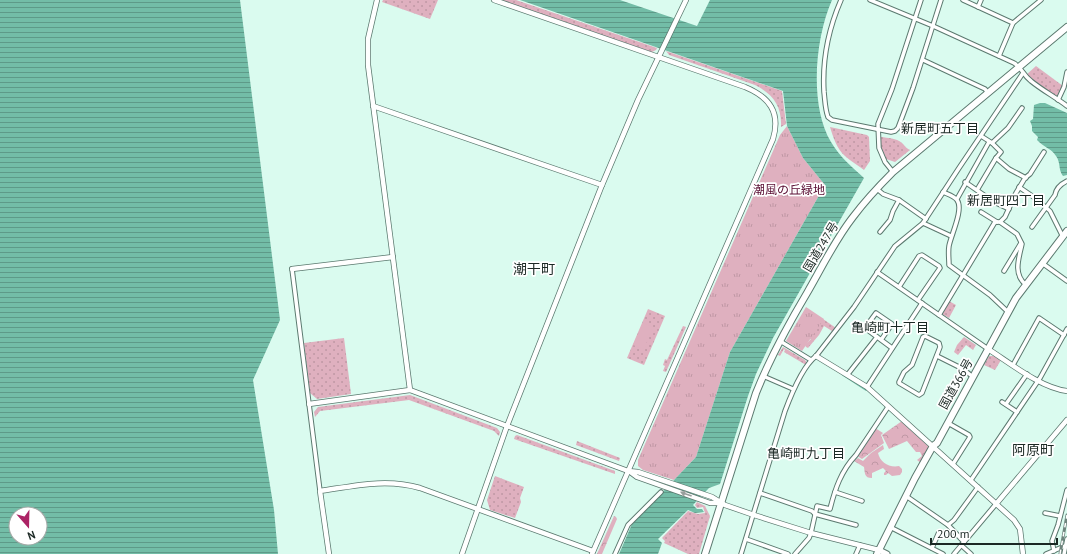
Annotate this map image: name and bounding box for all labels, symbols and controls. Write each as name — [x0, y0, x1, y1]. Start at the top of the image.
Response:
district label: 新居町五丁目 — [901, 120, 979, 137]
park label: 潮風の丘緑地 — [753, 182, 825, 197]
district label: 新居町四丁目 — [967, 192, 1045, 209]
street label: 国道247号 — [800, 219, 841, 274]
district label: 潮干町 — [513, 260, 555, 278]
district label: 亀崎町十丁目 — [851, 319, 929, 336]
street label: 国道366号 — [936, 356, 976, 412]
district label: 阿原町 — [1012, 441, 1054, 459]
district label: 亀崎町九丁目 — [767, 445, 845, 462]
one-way arrow — [679, 491, 691, 497]
north arrow — [8, 506, 48, 546]
scale bar — [931, 520, 1057, 546]
text: 200 m — [937, 526, 970, 541]
text: N — [26, 528, 37, 543]

